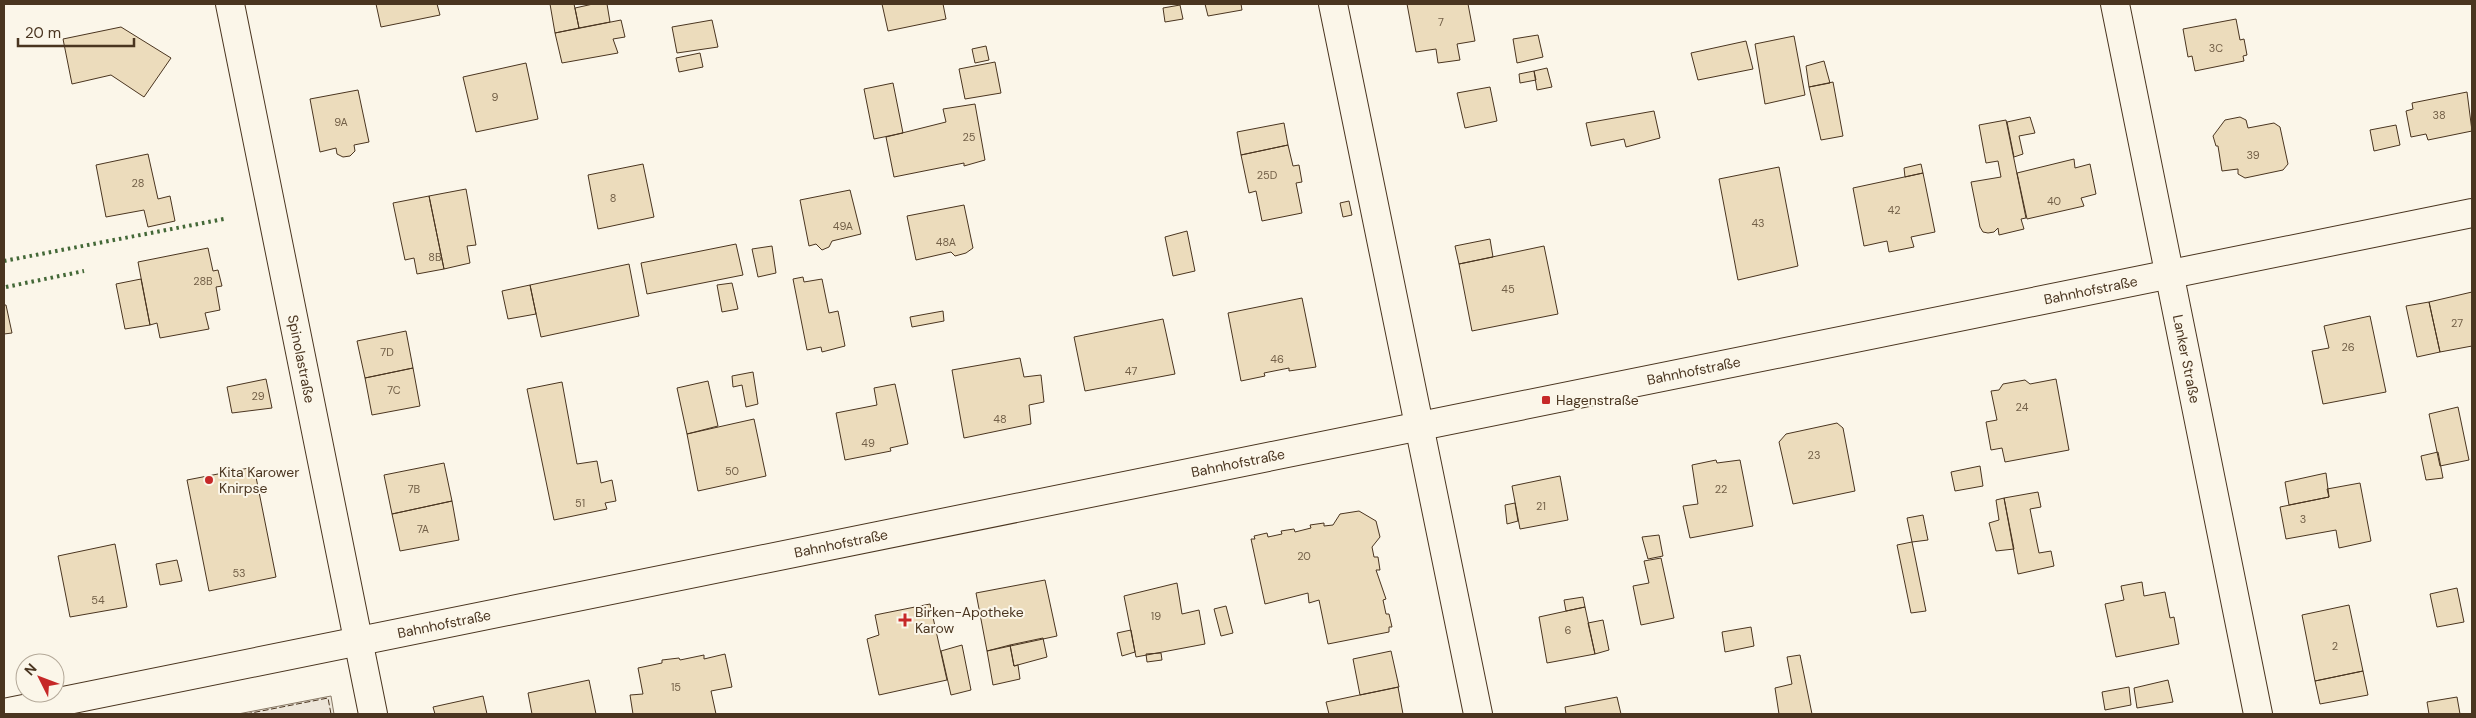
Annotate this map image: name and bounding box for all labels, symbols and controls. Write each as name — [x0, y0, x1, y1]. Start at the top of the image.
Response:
scale bar — [18, 15, 134, 47]
house number: 7 — [1438, 15, 1444, 29]
text: 20 m — [25, 23, 61, 43]
house number: 3C — [2209, 41, 2223, 55]
house number: 9 — [492, 90, 499, 104]
house number: 38 — [2432, 108, 2446, 122]
house number: 9A — [334, 115, 348, 129]
house number: 25 — [962, 130, 976, 144]
house number: 39 — [2246, 148, 2260, 162]
house number: 25D — [1257, 168, 1278, 182]
house number: 28 — [132, 176, 144, 190]
house number: 8 — [610, 191, 616, 205]
house number: 40 — [2047, 194, 2061, 208]
house number: 42 — [1887, 203, 1901, 217]
house number: 43 — [1751, 216, 1765, 230]
house number: 49A — [833, 219, 853, 233]
house number: 48A — [936, 235, 956, 249]
house number: 8B — [428, 250, 442, 264]
street label: Bahnhofstraße — [2042, 272, 2139, 309]
house number: 28B — [193, 274, 213, 288]
house number: 45 — [1501, 282, 1515, 296]
street label: Spinolastraße — [284, 313, 319, 405]
street label: Lanker Straße — [2169, 313, 2204, 405]
house number: 27 — [2451, 316, 2463, 330]
house number: 26 — [2341, 340, 2355, 354]
house number: 7D — [380, 345, 394, 359]
house number: 46 — [1270, 352, 1284, 366]
street label: Bahnhofstraße — [1645, 352, 1742, 389]
house number: 47 — [1125, 364, 1137, 378]
house number: 7C — [387, 383, 401, 397]
house number: 29 — [251, 389, 265, 403]
place label: Hagenstraße — [1556, 391, 1639, 409]
marker: Hagenstraße — [1540, 394, 1552, 406]
house number: 24 — [2016, 400, 2029, 414]
house number: 48 — [993, 412, 1007, 426]
house number: 49 — [861, 436, 875, 450]
street label: Bahnhofstraße — [1190, 445, 1286, 481]
house number: 23 — [1808, 448, 1820, 462]
place label: Kita Karower Knirpse — [219, 463, 299, 497]
house number: 50 — [725, 464, 739, 478]
marker: Kita Karower Knirpse — [203, 474, 215, 486]
house number: 7B — [408, 482, 421, 496]
house number: 22 — [1715, 482, 1727, 496]
house number: 51 — [575, 496, 585, 510]
house number: 21 — [1536, 499, 1546, 513]
house number: 3 — [2300, 512, 2306, 526]
house number: 7A — [417, 522, 429, 536]
street label: Bahnhofstraße — [793, 525, 889, 562]
house number: 20 — [1297, 549, 1311, 563]
house number: 53 — [232, 566, 246, 580]
house number: 54 — [91, 593, 105, 607]
place label: Birken-Apotheke Karow — [915, 603, 1024, 637]
street label: Bahnhofstraße — [396, 606, 493, 642]
house number: 19 — [1151, 609, 1161, 623]
marker: Birken-Apotheke Karow — [899, 614, 911, 626]
house number: 6 — [1565, 623, 1572, 637]
house number: 2 — [2332, 639, 2338, 653]
north arrow — [15, 653, 65, 703]
text: N — [20, 659, 40, 679]
house number: 15 — [671, 680, 681, 694]

